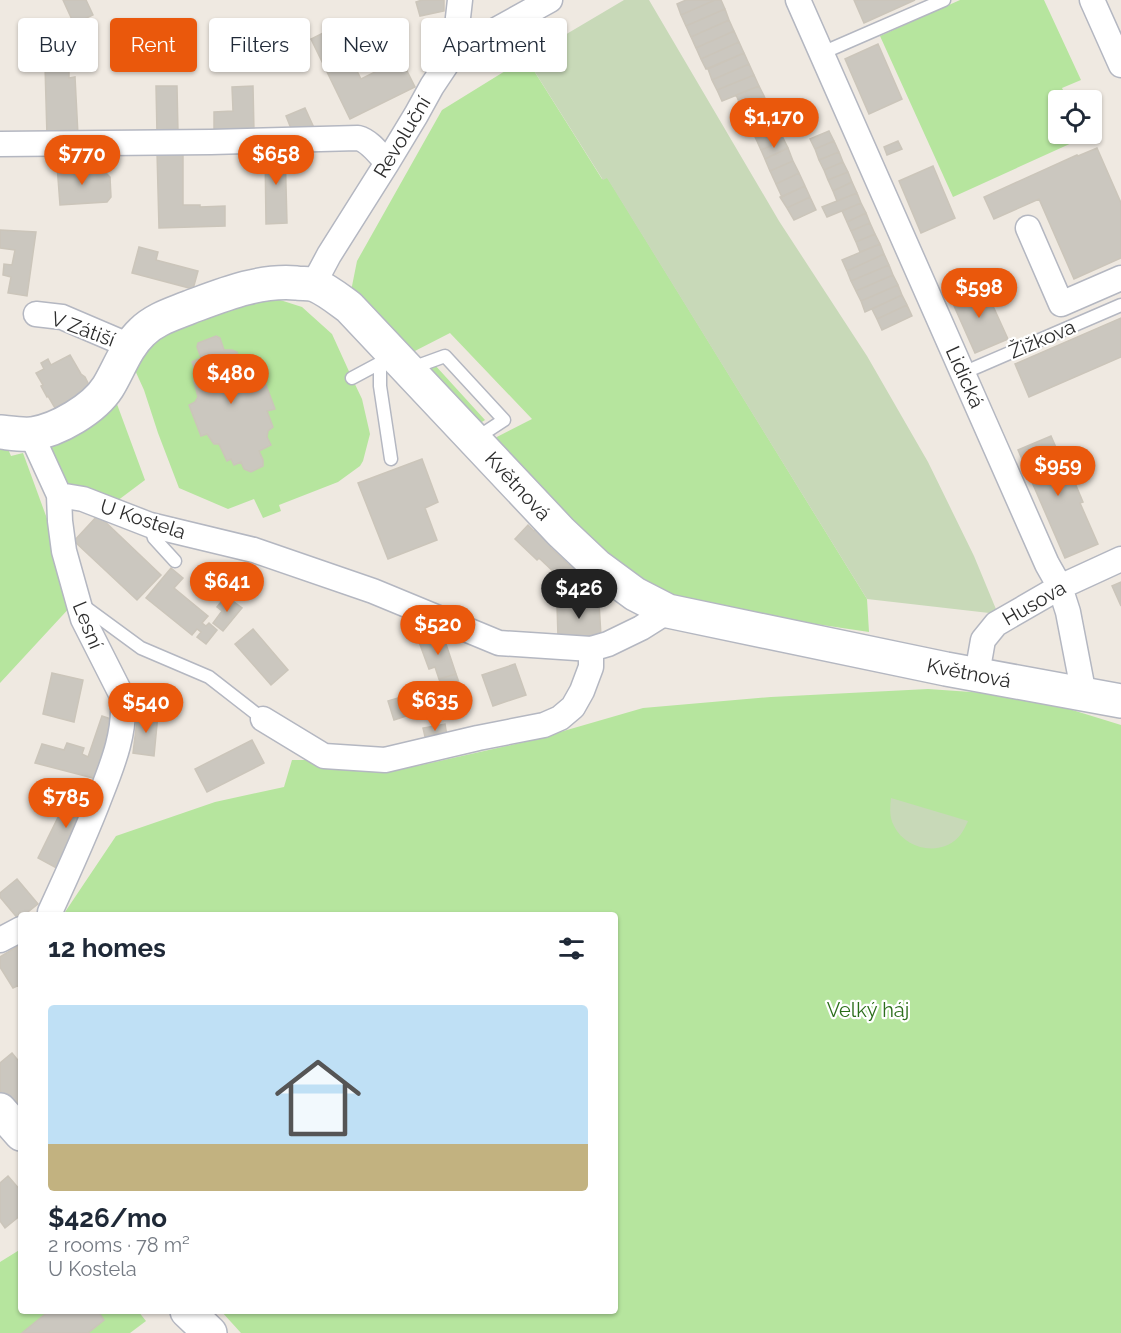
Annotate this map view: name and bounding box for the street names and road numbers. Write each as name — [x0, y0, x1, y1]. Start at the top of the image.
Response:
street label: Revoluční — [368, 91, 436, 182]
street label: V Zátiší — [48, 306, 119, 352]
street label: Žižkova — [1005, 313, 1079, 364]
street label: Lidická — [941, 342, 989, 412]
street label: Květnová — [480, 447, 556, 525]
street label: U Kostela — [97, 494, 189, 544]
street label: Husova — [998, 575, 1070, 631]
street label: Lesní — [68, 598, 109, 653]
street label: Květnová — [925, 653, 1013, 693]

